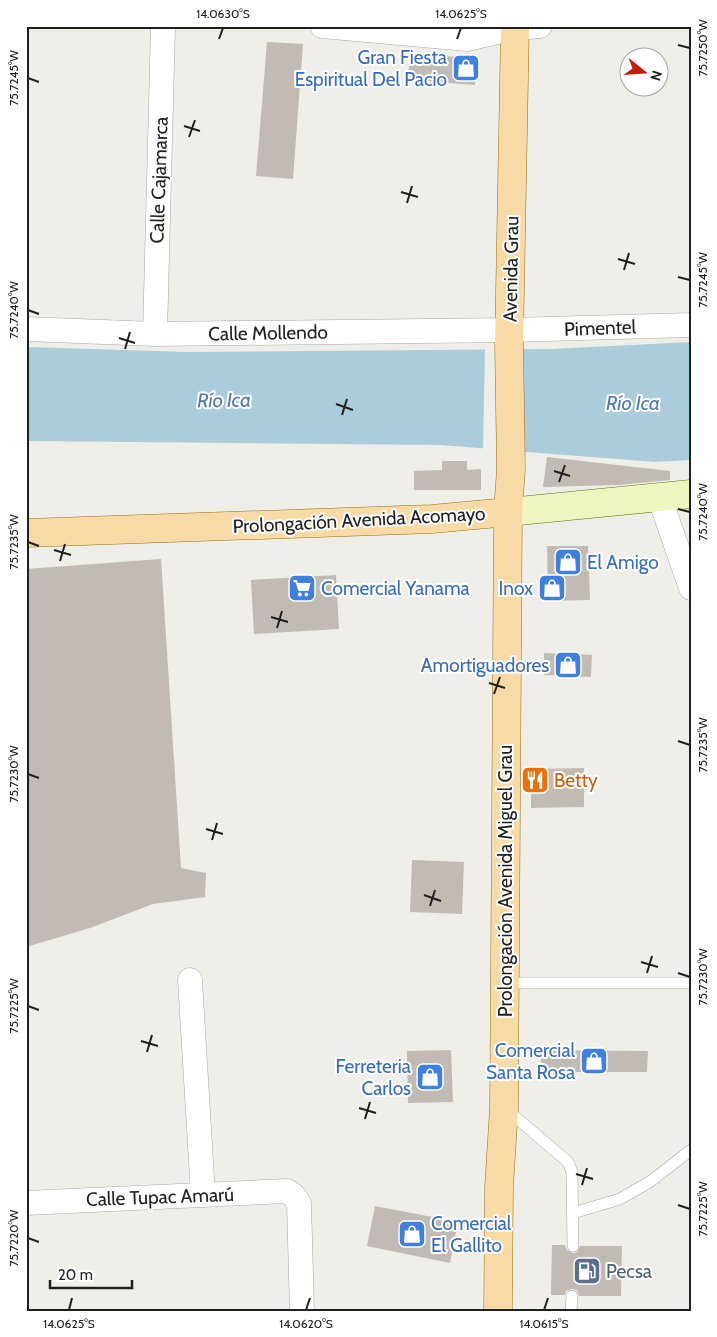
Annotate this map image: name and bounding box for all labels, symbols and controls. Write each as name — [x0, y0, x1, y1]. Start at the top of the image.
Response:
text: 14.0630°S — [196, 6, 250, 21]
text: 14.0625°S — [435, 6, 487, 21]
text: 75.7250°W — [695, 19, 710, 77]
place label: Gran Fiesta Espiritual Del Pacio — [295, 46, 447, 91]
north arrow — [620, 48, 670, 98]
text: 75.7245°W — [6, 50, 21, 106]
shop icon: Gran Fiesta Espiritual Del Pacio — [451, 53, 481, 83]
text: N — [646, 68, 666, 83]
street label: Calle Cajamarca — [145, 116, 173, 244]
street label: Avenida Grau — [499, 216, 523, 322]
text: 75.7245°W — [695, 252, 710, 308]
text: 75.7240°W — [6, 281, 21, 339]
street label: Pimentel — [564, 315, 637, 341]
street label: Calle Mollendo — [208, 320, 328, 346]
water label: Río Ica — [197, 388, 251, 412]
water label: Río Ica — [606, 391, 660, 415]
text: 75.7240°W — [695, 483, 710, 541]
street label: Prolongación Avenida Acomayo — [232, 502, 486, 538]
text: 75.7235°W — [6, 514, 21, 570]
shop icon: El Amigo — [553, 547, 583, 577]
place label: El Amigo — [587, 551, 659, 574]
supermarket icon: Comercial Yanama — [287, 573, 317, 603]
shop icon: Inox — [537, 573, 567, 603]
place label: Comercial Yanama — [321, 577, 470, 600]
place label: Inox — [499, 577, 533, 600]
shop icon: Amortiguadores — [553, 650, 583, 680]
place label: Amortiguadores — [421, 654, 549, 677]
text: 75.7235°W — [695, 717, 710, 773]
text: 75.7230°W — [6, 745, 21, 803]
street label: Prolongación Avenida Miguel Grau — [494, 745, 517, 1017]
restaurant icon: Betty — [520, 765, 550, 795]
place label: Betty — [554, 769, 598, 792]
text: 75.7230°W — [695, 948, 710, 1006]
text: 75.7225°W — [6, 978, 21, 1033]
place label: Comercial Santa Rosa — [486, 1039, 576, 1084]
shop icon: Comercial Santa Rosa — [579, 1046, 609, 1076]
place label: Ferreteria Carlos — [335, 1055, 411, 1100]
shop icon: Ferreteria Carlos — [415, 1062, 445, 1092]
text: 75.7225°W — [695, 1181, 710, 1236]
street label: Calle Tupac Amarú — [86, 1183, 234, 1211]
text: 75.7220°W — [6, 1209, 21, 1266]
place label: Comercial El Gallito — [431, 1212, 512, 1257]
shop icon: Comercial El Gallito — [397, 1219, 427, 1249]
fuel station icon: Pecsa — [572, 1256, 602, 1286]
scale bar — [50, 1257, 132, 1289]
place label: Pecsa — [606, 1260, 652, 1283]
text: 20 m — [58, 1266, 93, 1284]
text: 14.0625°S — [43, 1316, 95, 1331]
text: 14.0620°S — [279, 1316, 333, 1331]
text: 14.0615°S — [520, 1316, 568, 1331]

